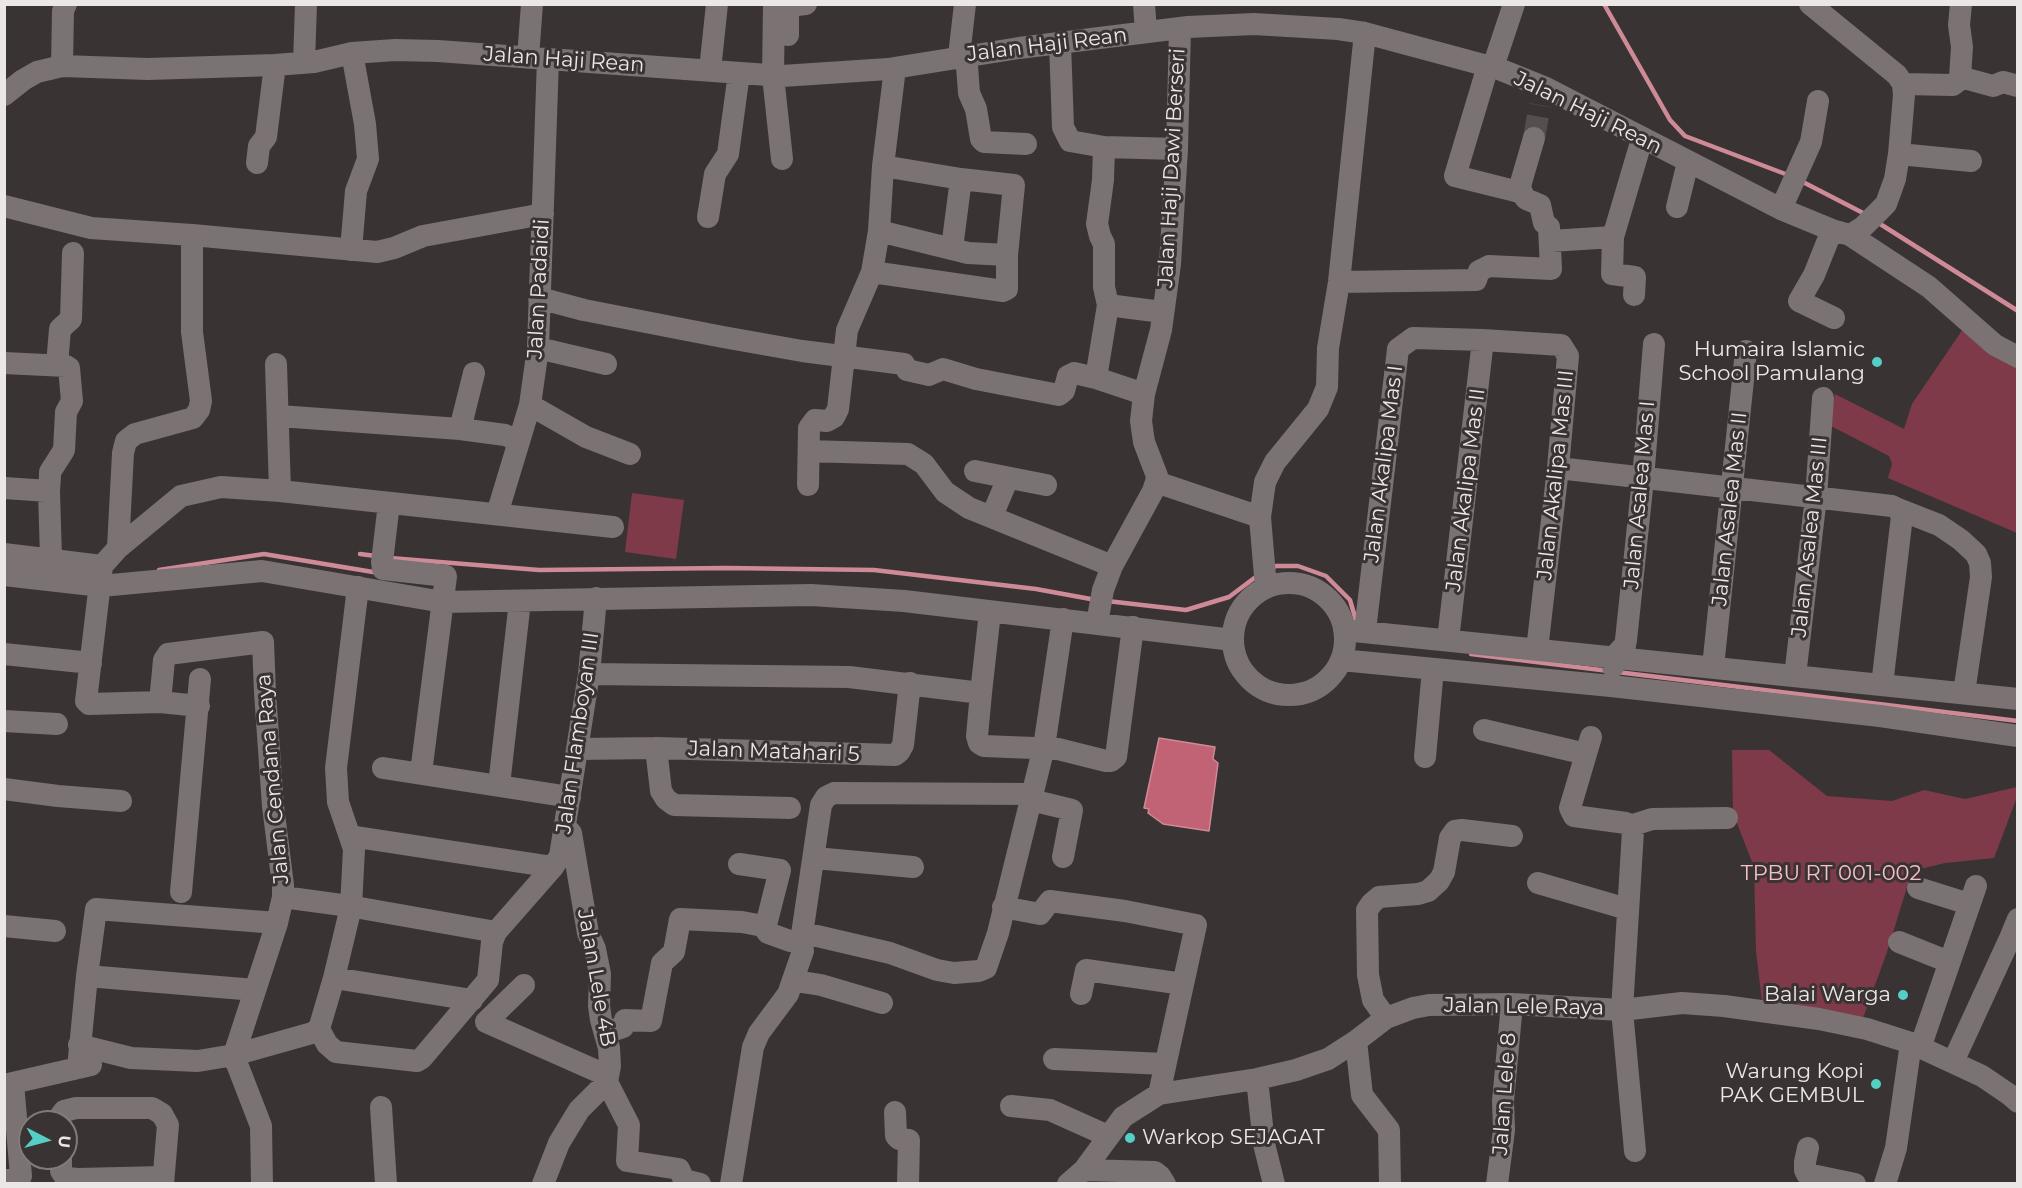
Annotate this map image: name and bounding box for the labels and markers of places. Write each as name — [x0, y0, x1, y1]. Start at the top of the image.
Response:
place label: Humaira Islamic School Pamulang — [1679, 337, 1865, 387]
marker: Humaira Islamic School Pamulang — [1870, 355, 1884, 369]
place label: Balai Warga — [1764, 982, 1891, 1008]
marker: Balai Warga — [1896, 988, 1910, 1002]
place label: Warung Kopi PAK GEMBUL — [1719, 1059, 1864, 1109]
marker: Warung Kopi PAK GEMBUL — [1869, 1077, 1883, 1091]
place label: Warkop SEJAGAT — [1142, 1125, 1324, 1151]
marker: Warkop SEJAGAT — [1123, 1131, 1137, 1145]

